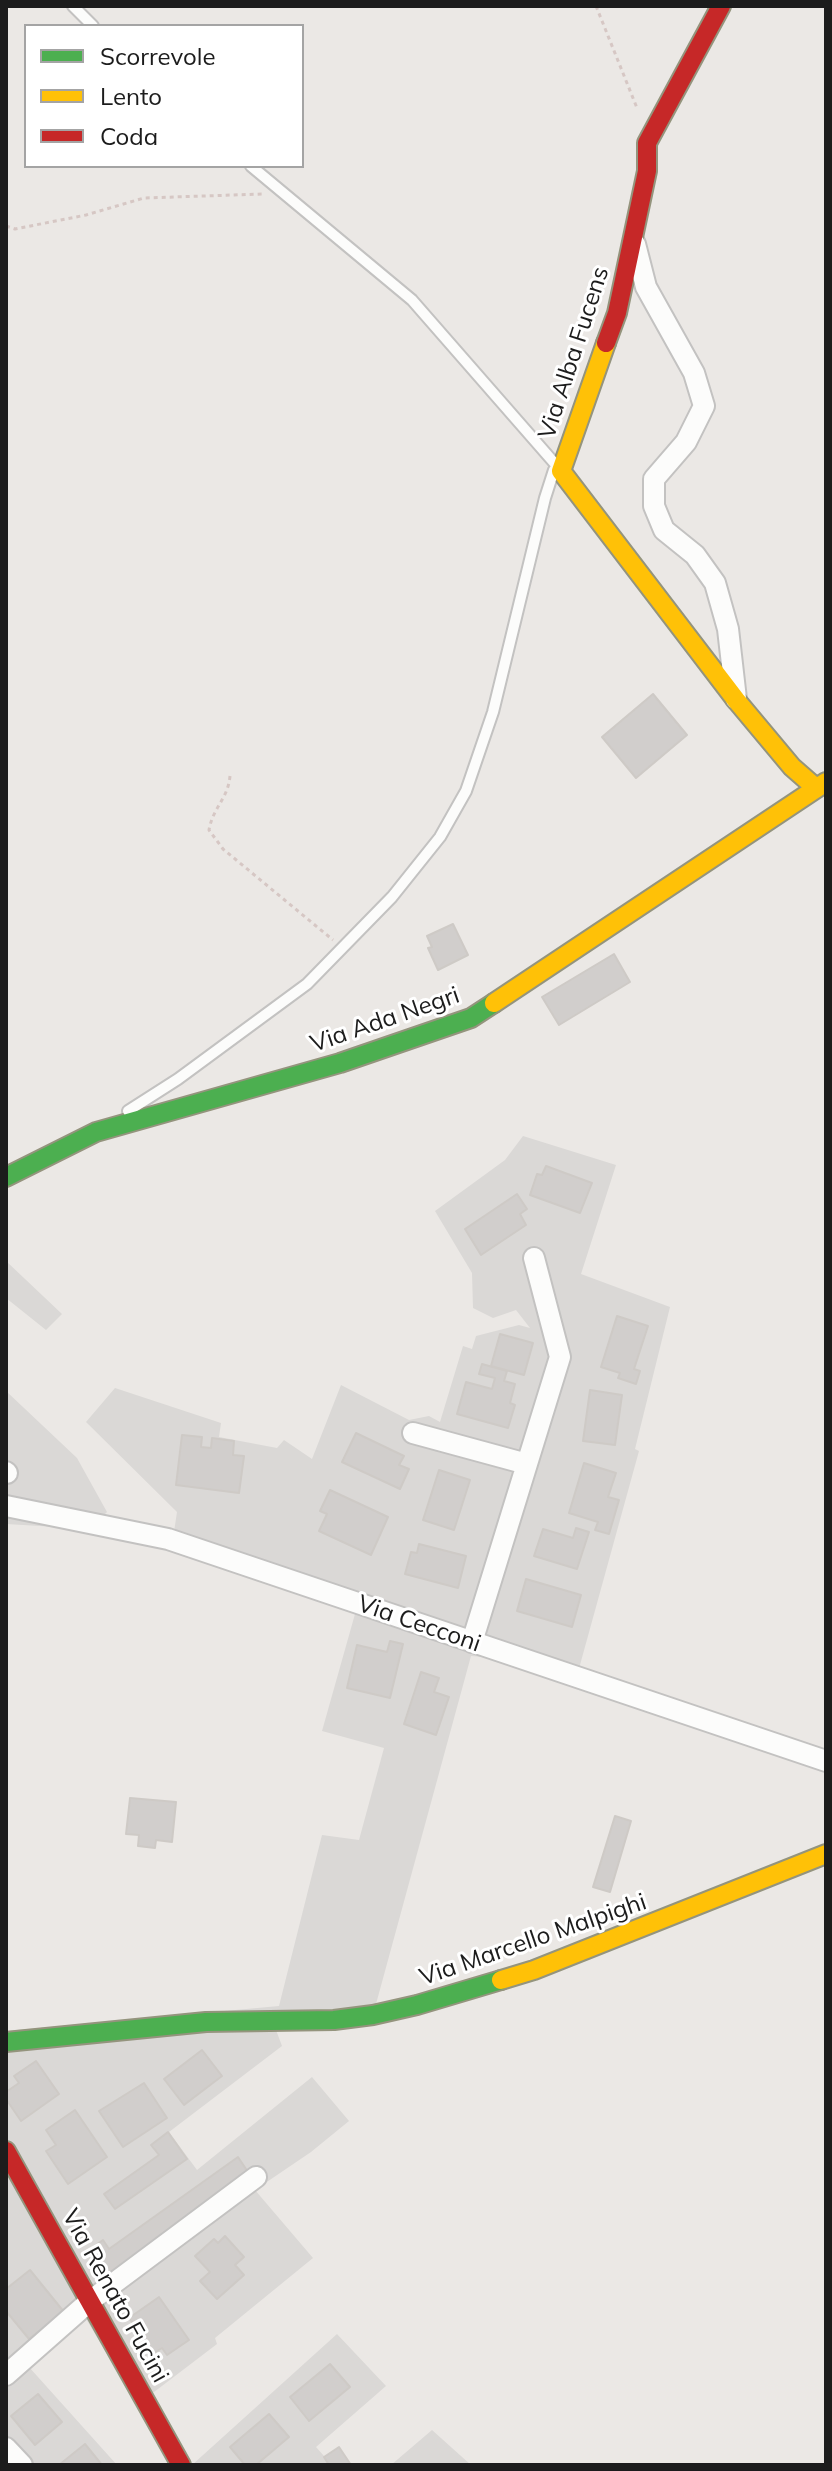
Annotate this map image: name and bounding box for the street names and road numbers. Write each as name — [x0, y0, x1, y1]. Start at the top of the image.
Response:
street label: Via Alba Fucens — [533, 263, 615, 443]
street label: Via Ada Negri — [307, 981, 463, 1059]
street label: Via Cecconi — [354, 1589, 484, 1659]
street label: Via Marcello Malpighi — [416, 1888, 650, 1992]
street label: Via Renato Fucini — [55, 2204, 175, 2388]

